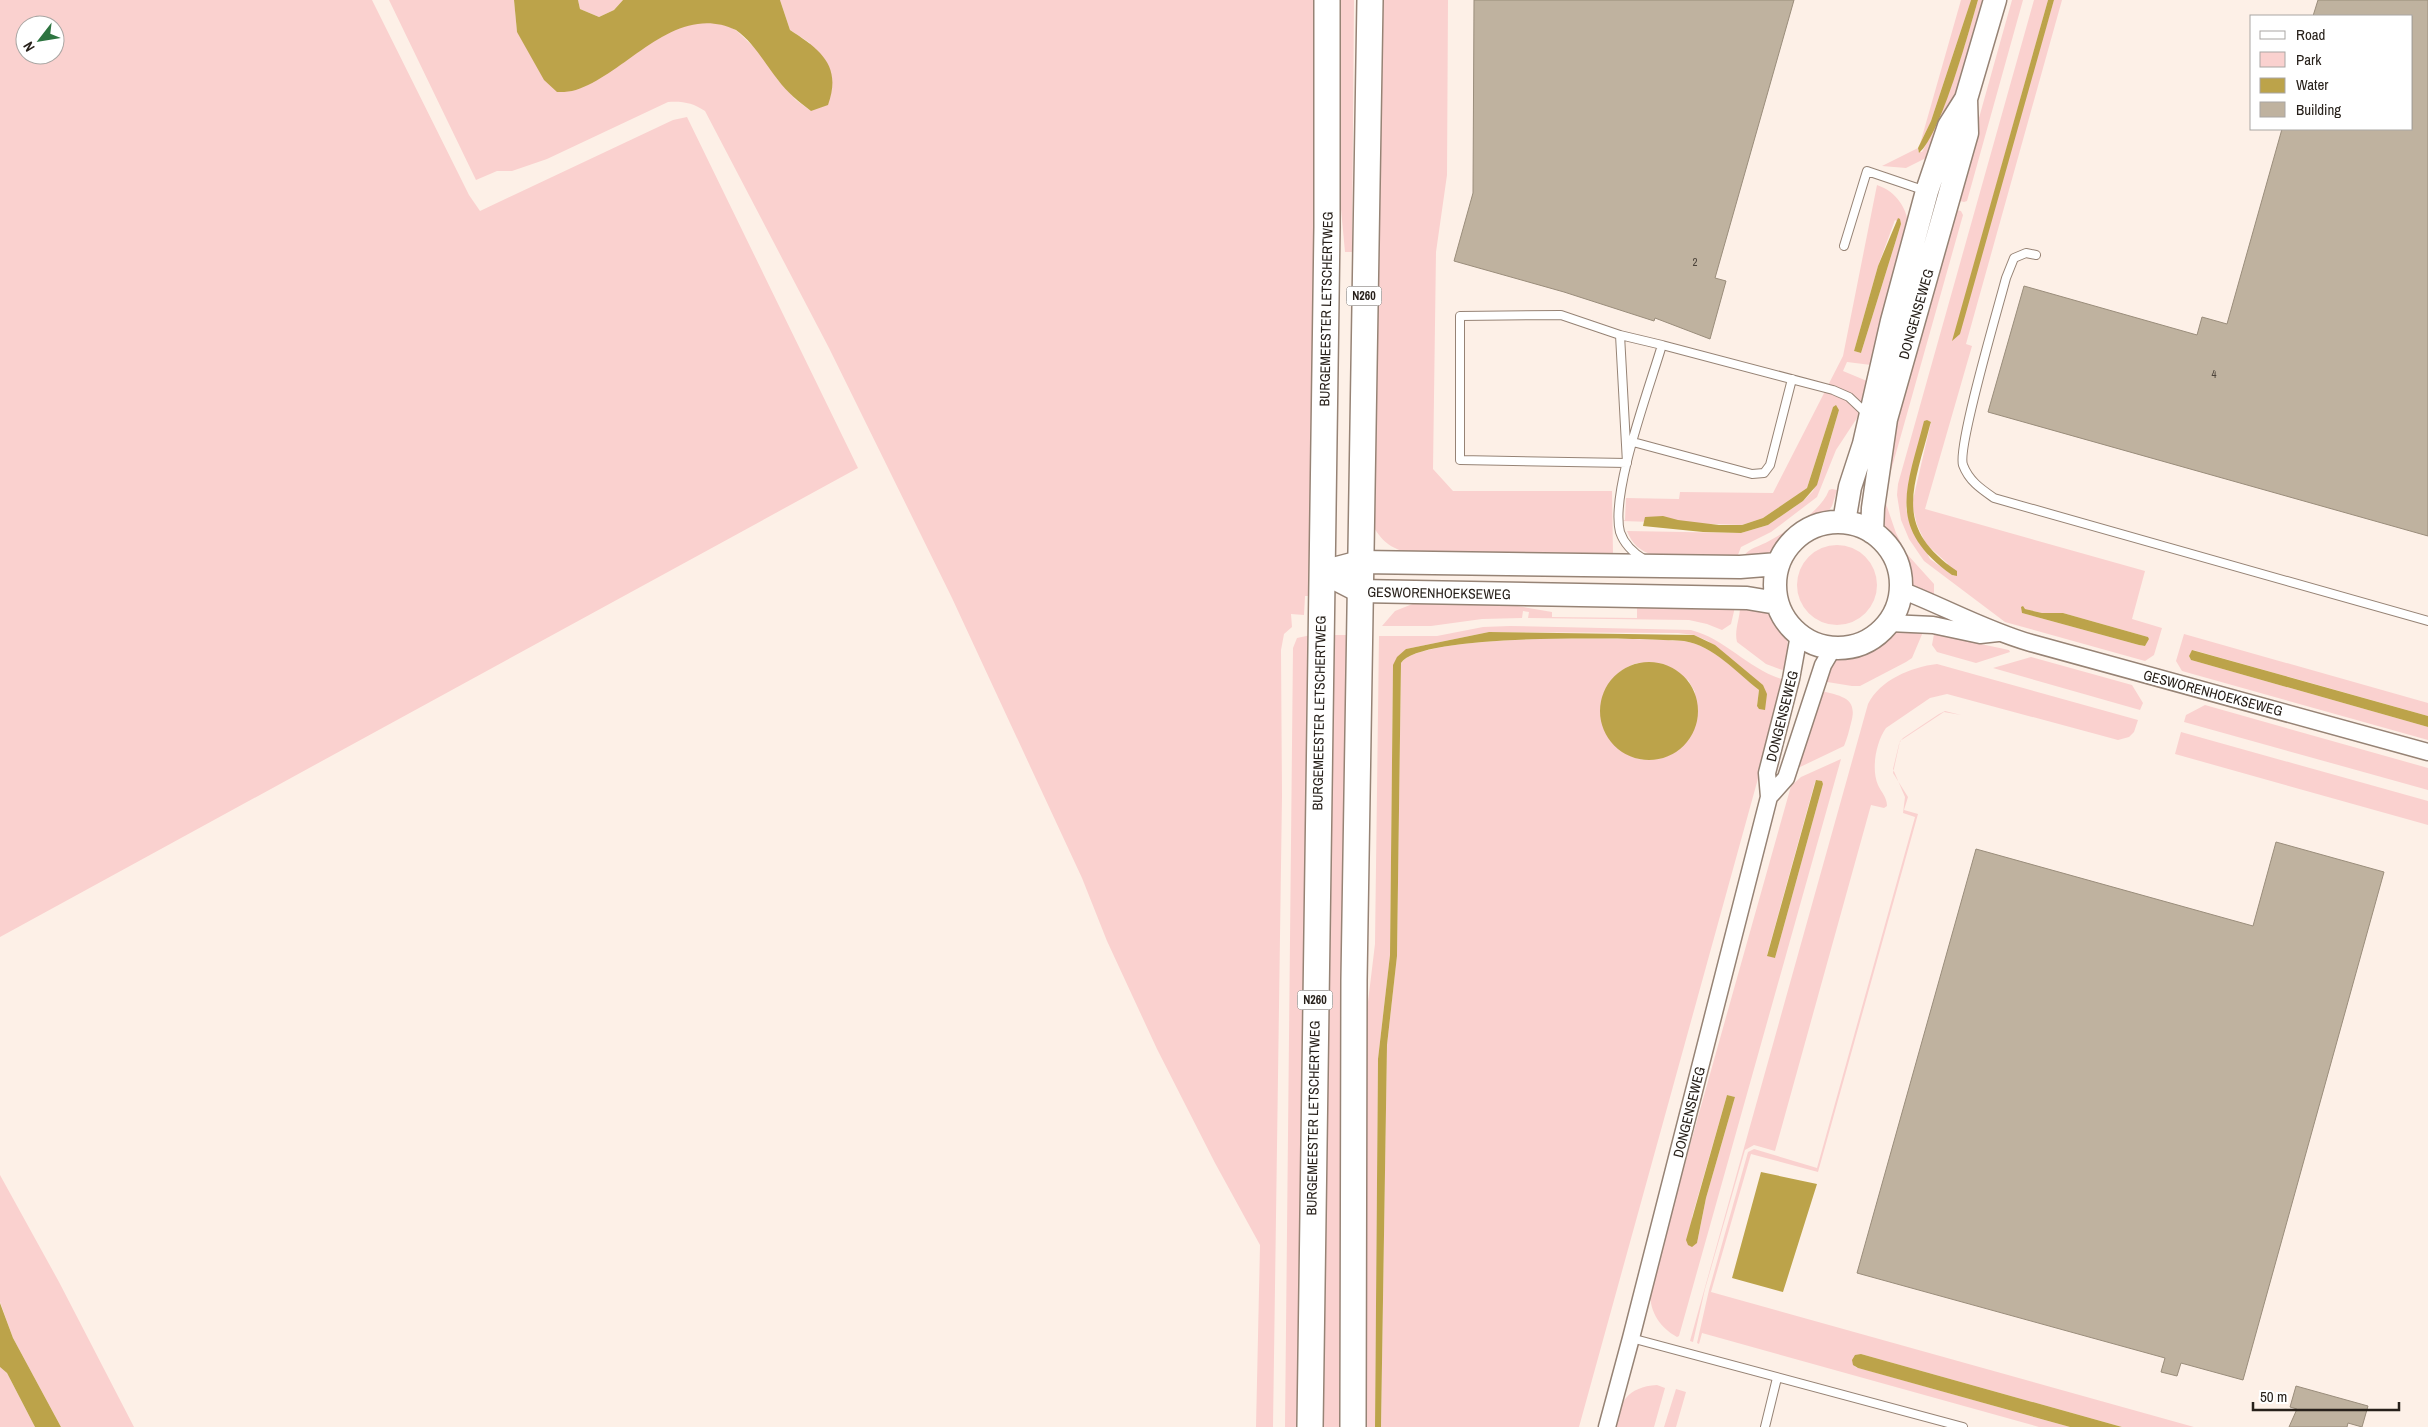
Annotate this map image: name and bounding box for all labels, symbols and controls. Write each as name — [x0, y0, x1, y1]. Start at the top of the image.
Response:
north arrow — [15, 15, 65, 65]
legend — [2250, 15, 2413, 130]
text: Road — [2296, 24, 2325, 45]
text: N — [19, 39, 39, 55]
text: Park — [2296, 49, 2322, 70]
text: Water — [2296, 74, 2328, 95]
text: Building — [2296, 99, 2341, 120]
street label: BURGEMEESTER LETSCHERTWEG — [1315, 211, 1337, 407]
house number: 2 — [1692, 255, 1698, 269]
street label: DONGENSEWEG — [1895, 267, 1938, 361]
road number: N260 — [1346, 286, 1382, 306]
house number: 4 — [2211, 367, 2217, 381]
street label: GESWORENHOEKSEWEG — [1367, 583, 1511, 603]
street label: BURGEMEESTER LETSCHERTWEG — [1308, 615, 1330, 811]
street label: GESWORENHOEKSEWEG — [2141, 666, 2285, 720]
street label: DONGENSEWEG — [1762, 669, 1802, 763]
road number: N260 — [1298, 990, 1332, 1010]
street label: BURGEMEESTER LETSCHERTWEG — [1302, 1020, 1324, 1216]
street label: DONGENSEWEG — [1669, 1065, 1709, 1159]
scale bar — [2253, 1380, 2399, 1412]
text: 50 m — [2260, 1386, 2287, 1407]

